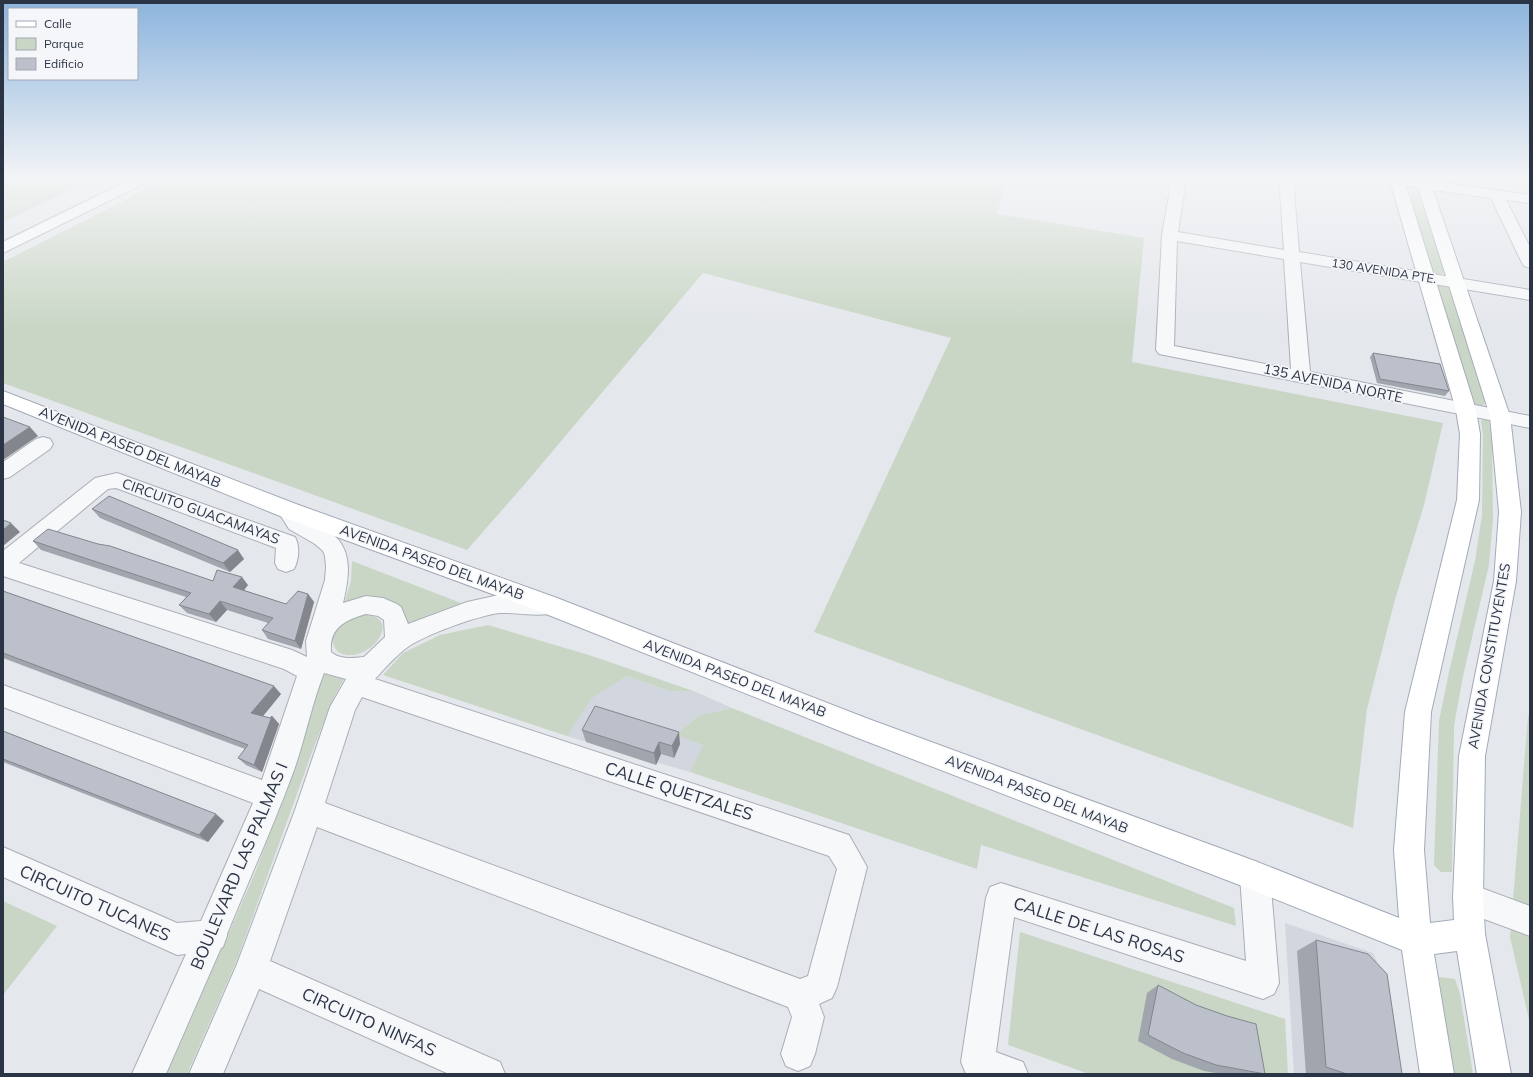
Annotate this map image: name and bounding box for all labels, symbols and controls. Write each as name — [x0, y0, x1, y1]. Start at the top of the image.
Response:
legend — [8, 8, 138, 80]
text: Calle — [44, 16, 71, 31]
text: Parque — [44, 36, 84, 51]
text: Edificio — [44, 56, 84, 71]
street label: 130 AVENIDA PTE. — [1331, 255, 1438, 286]
street label: 135 AVENIDA NORTE — [1262, 359, 1404, 407]
street label: AVENIDA PASEO DEL MAYAB — [37, 402, 223, 492]
street label: CIRCUITO GUACAMAYAS — [120, 474, 283, 548]
street label: AVENIDA PASEO DEL MAYAB — [338, 520, 526, 604]
street label: AVENIDA CONSTITUYENTES — [1464, 561, 1514, 750]
street label: AVENIDA PASEO DEL MAYAB — [641, 635, 829, 721]
street label: AVENIDA PASEO DEL MAYAB — [943, 751, 1131, 837]
street label: CALLE QUETZALES — [602, 757, 756, 824]
street label: BOULEVARD LAS PALMAS I — [185, 759, 292, 973]
street label: CIRCUITO TUCANES — [17, 860, 174, 945]
street label: CALLE DE LAS ROSAS — [1011, 892, 1187, 967]
street label: CIRCUITO NINFAS — [299, 983, 440, 1061]

